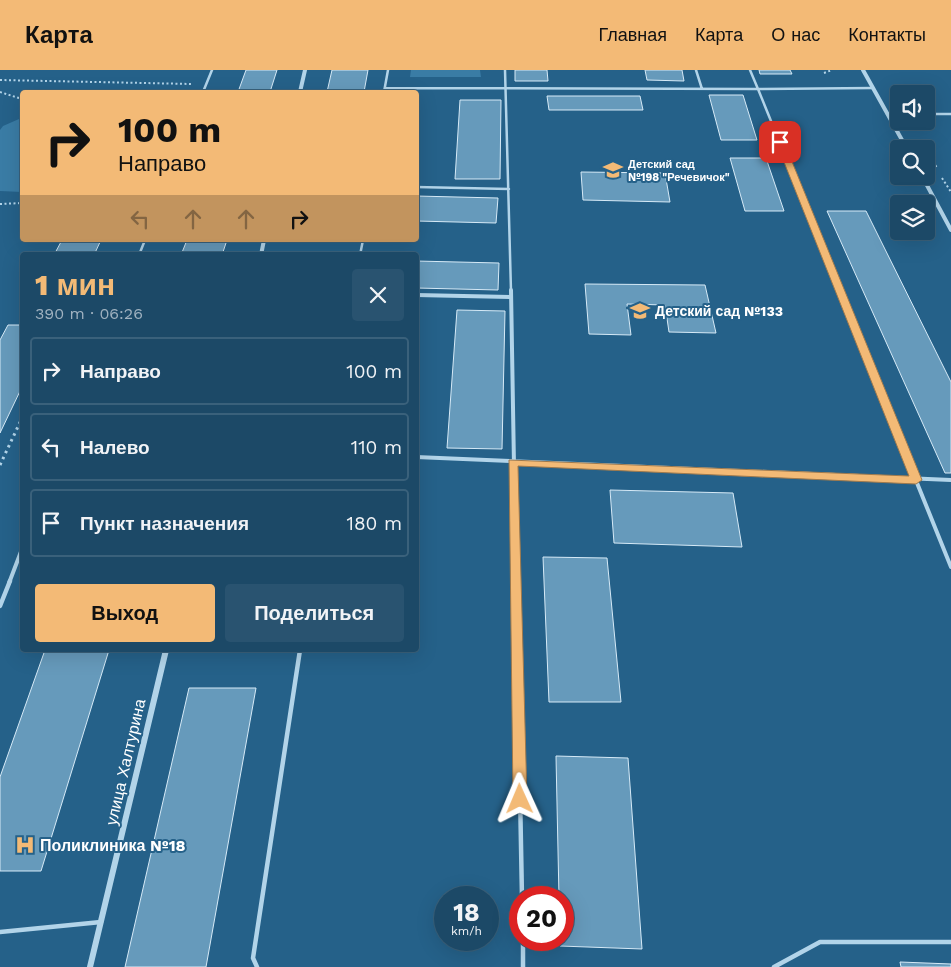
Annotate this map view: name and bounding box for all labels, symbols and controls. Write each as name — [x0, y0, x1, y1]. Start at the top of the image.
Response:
text: Карта — [25, 21, 93, 49]
text: Главная — [598, 24, 667, 45]
text: Карта — [695, 24, 743, 45]
text: О нас — [771, 24, 820, 45]
text: Контакты — [848, 24, 926, 45]
map controls — [890, 85, 935, 240]
button: sound — [890, 85, 935, 130]
text: 100 m — [118, 109, 221, 151]
icon: right — [35, 110, 100, 175]
pin — [759, 121, 801, 163]
icon: arrive — [766, 128, 794, 156]
button: search — [890, 140, 935, 185]
text: Направо — [118, 151, 206, 176]
place label: Детский сад №198 "Речевичок" — [628, 158, 730, 184]
school or university icon: Детский сад №198 "Речевичок" — [602, 159, 624, 181]
button: layers — [890, 195, 935, 240]
icon: left — [126, 205, 154, 233]
icon: ahead — [179, 205, 207, 233]
icon: ahead — [232, 205, 260, 233]
icon: right — [285, 205, 313, 233]
text: 1 мин — [35, 267, 115, 302]
button: close — [352, 269, 404, 321]
school or university icon: Детский сад №133 — [629, 300, 651, 322]
place label: Детский сад №133 — [655, 303, 783, 319]
text: 390 m · 06:26 — [35, 304, 143, 323]
icon: right — [37, 357, 65, 385]
text: Направо — [80, 360, 161, 383]
text: 100 m — [346, 360, 402, 383]
icon: left — [37, 433, 65, 461]
text: Налево — [80, 436, 150, 459]
text: 110 m — [351, 436, 402, 459]
icon: arrive — [37, 509, 65, 537]
text: Пункт назначения — [80, 512, 249, 535]
text: 180 m — [346, 512, 402, 535]
button: Выход — [35, 584, 215, 642]
button: Поделиться — [225, 584, 404, 642]
street label: улица Халтурина — [102, 697, 149, 827]
position arrow — [493, 772, 545, 824]
hospital icon: Поликлиника №18 — [14, 834, 36, 856]
place label: Поликлиника №18 — [40, 836, 186, 855]
speed limit sign: 20 — [509, 886, 574, 951]
text: 18 — [453, 898, 480, 927]
text: km/h — [451, 924, 482, 938]

